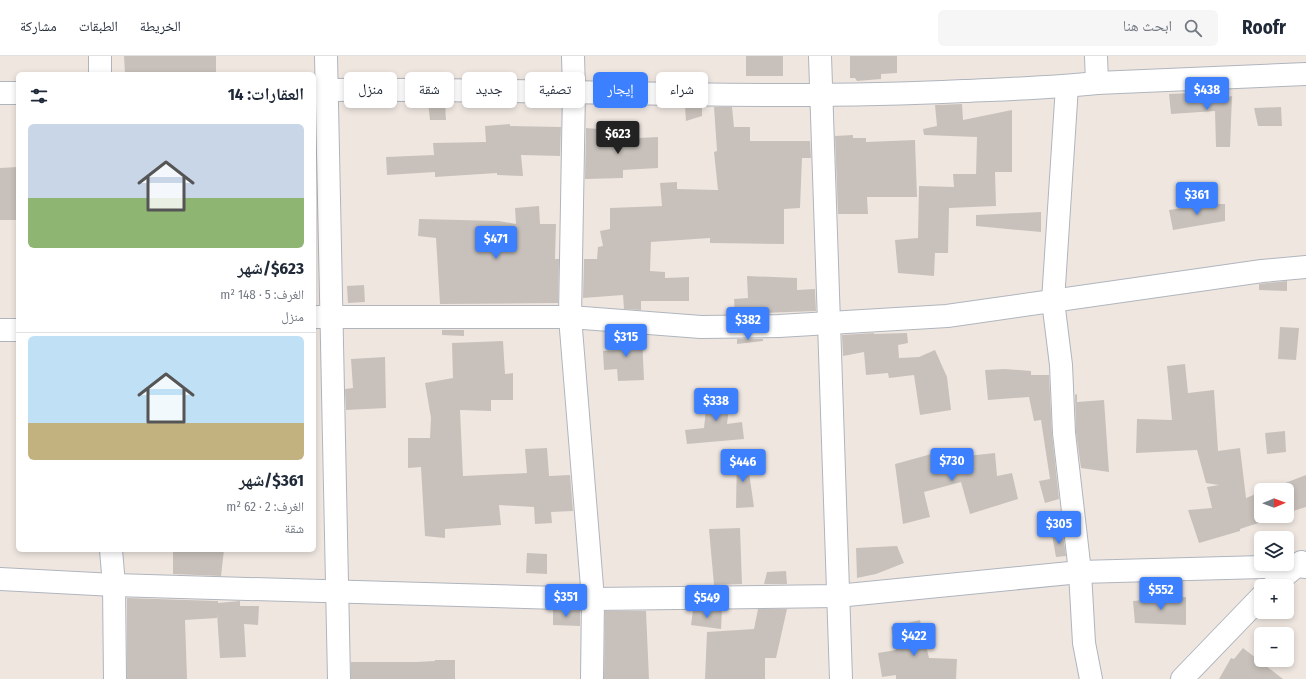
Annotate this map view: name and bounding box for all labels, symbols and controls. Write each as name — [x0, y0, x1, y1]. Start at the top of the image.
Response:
search box — [938, 10, 1218, 46]
text: Roofr — [1242, 16, 1286, 39]
text: ابحث هنا — [1123, 17, 1172, 35]
icon: search — [1182, 17, 1204, 39]
text: مشاركة — [20, 18, 57, 35]
text: الطبقات — [79, 18, 118, 35]
text: الخريطة — [140, 18, 181, 35]
chip: منزل — [344, 72, 397, 108]
chip: شقة — [405, 72, 454, 108]
chip: جديد — [462, 72, 517, 108]
chip: تصفية — [525, 72, 585, 108]
chip: إيجار — [593, 72, 648, 108]
chip: شراء — [656, 72, 708, 108]
pin: $438 — [1183, 77, 1231, 111]
text: $438 — [1194, 82, 1220, 97]
text: العقارات: 14 — [228, 84, 304, 105]
icon: filters — [28, 85, 50, 107]
pin: $623 — [594, 121, 642, 155]
text: $623 — [605, 126, 631, 141]
icon: home — [130, 150, 202, 222]
pin: $361 — [1173, 182, 1221, 216]
text: $361 — [1185, 187, 1209, 202]
pin: $471 — [472, 226, 520, 260]
text: $471 — [484, 231, 508, 246]
text: $623/شهر — [238, 258, 304, 279]
text: الغرف: 5 · 148 m² — [220, 287, 304, 302]
pin: $382 — [724, 307, 772, 341]
text: منزل — [281, 309, 304, 324]
text: $382 — [735, 312, 761, 327]
pin: $315 — [602, 324, 650, 358]
text: $315 — [614, 329, 638, 344]
icon: home — [130, 362, 202, 434]
pin: $338 — [692, 388, 740, 422]
text: $338 — [703, 393, 729, 408]
pin: $730 — [928, 448, 976, 482]
pin: $446 — [719, 449, 767, 483]
text: $730 — [939, 453, 965, 468]
text: $446 — [730, 454, 756, 469]
text: $361/شهر — [239, 470, 304, 491]
north arrow — [1254, 483, 1294, 523]
map controls — [1254, 483, 1294, 667]
text: الغرف: 2 · 62 m² — [226, 499, 304, 514]
pin: $305 — [1035, 511, 1083, 545]
text: $305 — [1046, 516, 1072, 531]
text: شقة — [285, 521, 304, 536]
button: layers — [1254, 531, 1294, 571]
pin: $552 — [1137, 577, 1185, 611]
button: + — [1254, 579, 1294, 619]
text: $552 — [1148, 582, 1174, 597]
pin: $351 — [542, 584, 590, 618]
pin: $549 — [683, 585, 731, 619]
text: $351 — [554, 589, 578, 604]
text: $549 — [694, 590, 720, 605]
pin: $422 — [890, 623, 938, 657]
button: − — [1254, 627, 1294, 667]
text: $422 — [901, 628, 927, 643]

